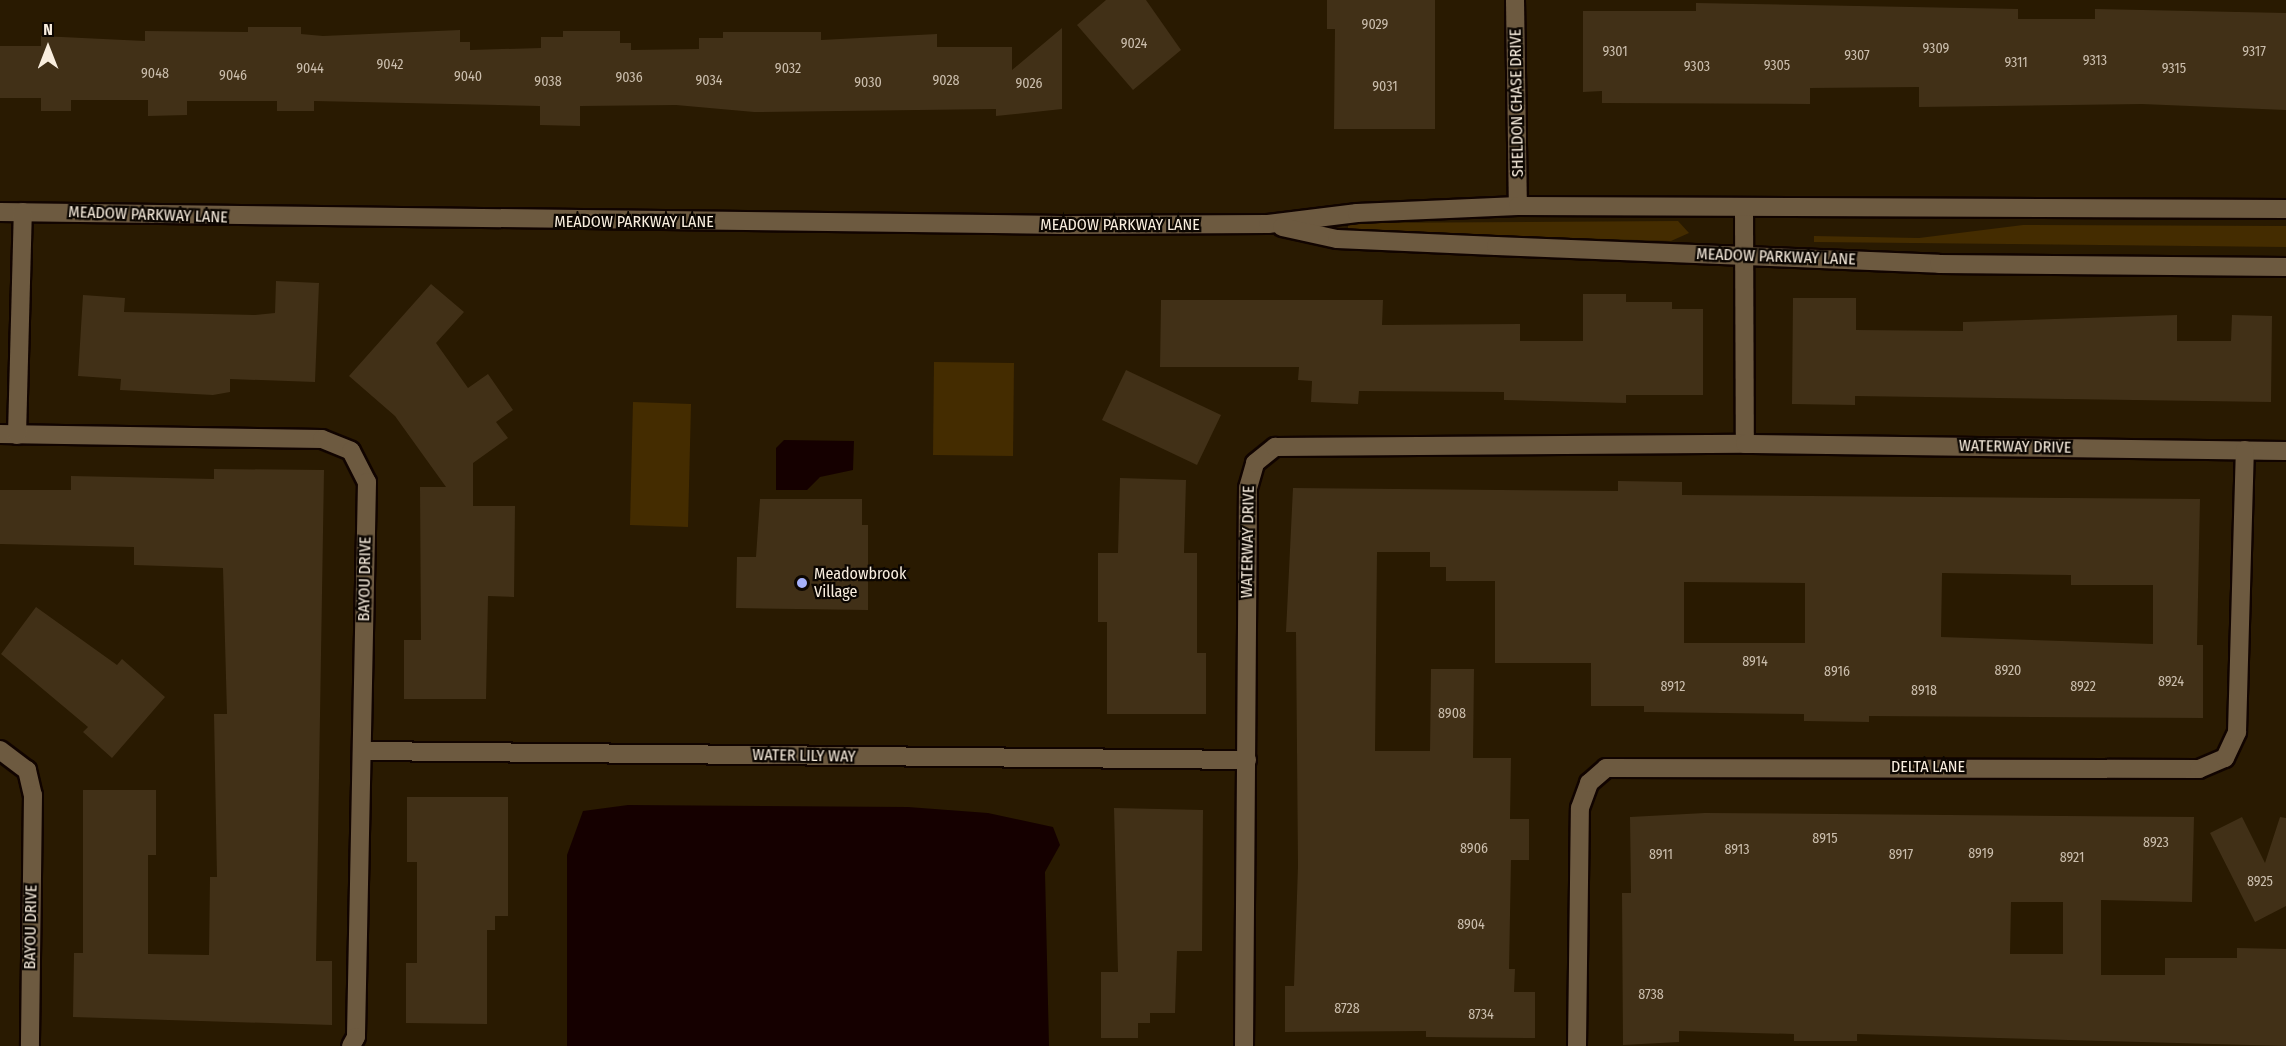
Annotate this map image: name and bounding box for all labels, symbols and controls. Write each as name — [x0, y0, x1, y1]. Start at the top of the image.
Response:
house number: 9029 — [1362, 17, 1388, 33]
north arrow — [18, 18, 78, 78]
text: N — [43, 20, 53, 39]
street label: SHELDON CHASE DRIVE — [1506, 29, 1528, 177]
house number: 9024 — [1121, 36, 1147, 52]
house number: 9309 — [1923, 41, 1949, 57]
house number: 9301 — [1602, 44, 1628, 60]
house number: 9317 — [2242, 44, 2266, 60]
house number: 9307 — [1844, 48, 1870, 64]
house number: 9313 — [2083, 53, 2107, 69]
house number: 9311 — [2004, 55, 2028, 71]
house number: 9042 — [377, 57, 403, 73]
house number: 9305 — [1764, 58, 1790, 74]
house number: 9303 — [1684, 59, 1710, 75]
house number: 9044 — [296, 61, 324, 77]
house number: 9032 — [775, 61, 801, 77]
house number: 9315 — [2162, 61, 2186, 77]
house number: 9048 — [141, 66, 169, 82]
house number: 9046 — [219, 68, 247, 84]
house number: 9040 — [454, 69, 482, 85]
house number: 9036 — [615, 70, 643, 86]
house number: 9034 — [696, 73, 722, 89]
house number: 9028 — [932, 73, 960, 89]
house number: 9038 — [534, 74, 562, 90]
house number: 9030 — [854, 75, 882, 91]
house number: 9026 — [1015, 76, 1043, 92]
house number: 9031 — [1372, 79, 1398, 95]
street label: MEADOW PARKWAY LANE — [68, 203, 228, 227]
street label: MEADOW PARKWAY LANE — [554, 212, 714, 232]
street label: MEADOW PARKWAY LANE — [1040, 215, 1200, 235]
street label: MEADOW PARKWAY LANE — [1696, 245, 1856, 269]
street label: WATERWAY DRIVE — [1959, 436, 2071, 458]
street label: WATERWAY DRIVE — [1237, 486, 1259, 598]
street label: BAYOU DRIVE — [355, 536, 375, 622]
place label: Meadowbrook Village — [814, 564, 906, 602]
marker: Meadowbrook Village — [795, 576, 809, 590]
house number: 8914 — [1742, 654, 1768, 670]
house number: 8920 — [1995, 663, 2021, 679]
house number: 8916 — [1824, 664, 1850, 680]
house number: 8924 — [2158, 674, 2184, 690]
house number: 8912 — [1660, 679, 1686, 695]
house number: 8922 — [2070, 679, 2096, 695]
house number: 8918 — [1911, 683, 1937, 699]
house number: 8908 — [1438, 706, 1466, 722]
street label: WATER LILY WAY — [752, 746, 856, 766]
street label: DELTA LANE — [1891, 757, 1965, 777]
house number: 8915 — [1812, 831, 1838, 847]
house number: 8923 — [2143, 835, 2169, 851]
house number: 8906 — [1460, 841, 1488, 857]
house number: 8913 — [1724, 842, 1750, 858]
house number: 8919 — [1968, 846, 1994, 862]
house number: 8911 — [1649, 847, 1673, 863]
house number: 8917 — [1889, 847, 1913, 863]
house number: 8921 — [2060, 850, 2084, 866]
house number: 8925 — [2247, 874, 2273, 890]
street label: BAYOU DRIVE — [21, 884, 41, 970]
house number: 8904 — [1457, 917, 1485, 933]
house number: 8738 — [1638, 987, 1664, 1003]
house number: 8728 — [1334, 1001, 1360, 1017]
house number: 8734 — [1468, 1007, 1494, 1023]

